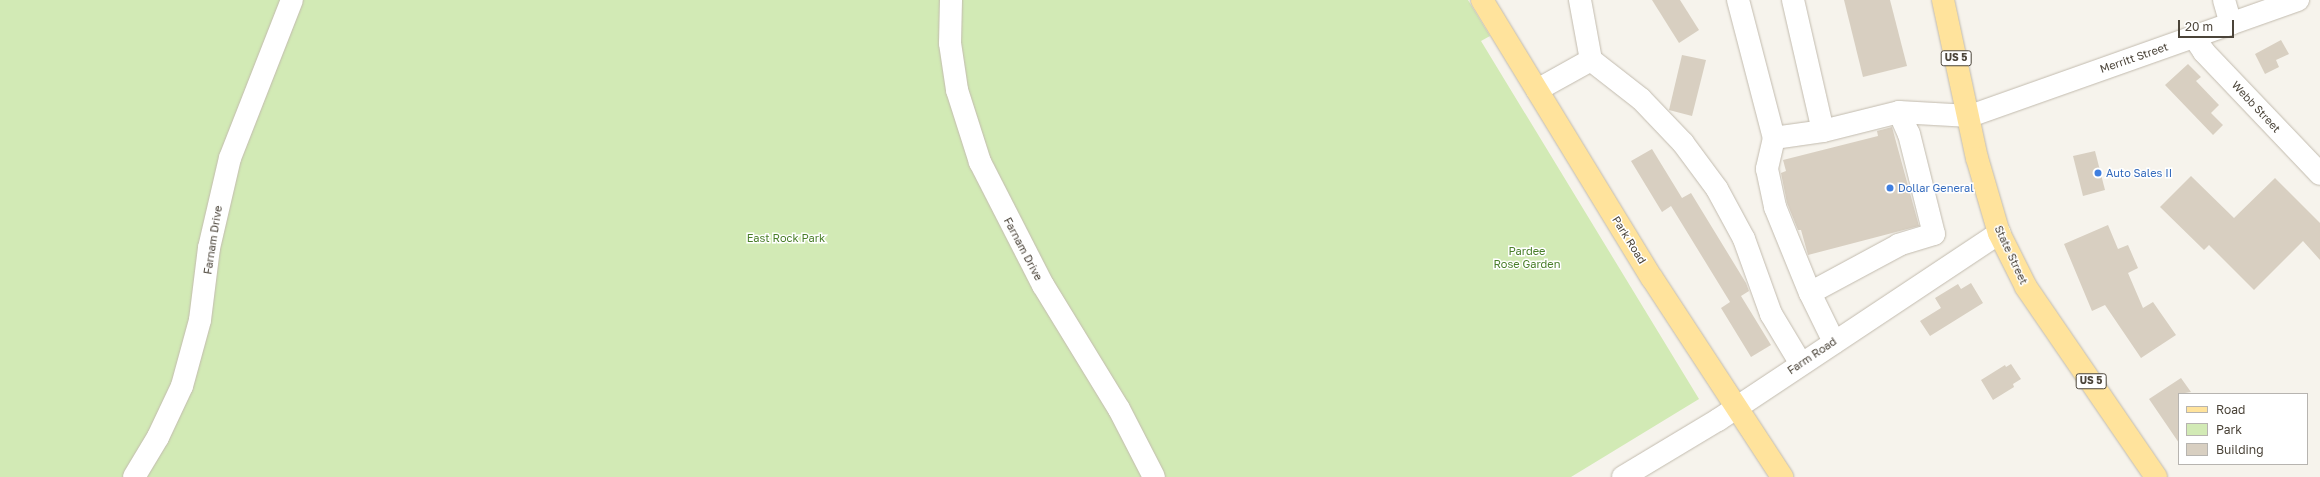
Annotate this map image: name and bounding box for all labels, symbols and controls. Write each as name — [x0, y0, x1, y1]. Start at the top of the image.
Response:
scale bar — [2180, 12, 2236, 38]
text: 20 m — [2185, 19, 2213, 34]
street label: Merritt Street — [2098, 40, 2170, 76]
road number: US 5 — [1940, 50, 1972, 66]
street label: Webb Street — [2229, 79, 2283, 135]
place label: Auto Sales II — [2106, 166, 2172, 180]
marker: Auto Sales II — [2093, 168, 2103, 178]
place label: Dollar General — [1898, 181, 1974, 195]
marker: Dollar General — [1885, 183, 1895, 193]
street label: Farnam Drive — [201, 205, 225, 275]
street label: Park Road — [1609, 214, 1649, 266]
street label: Farnam Drive — [1001, 215, 1045, 283]
street label: State Street — [1992, 223, 2030, 287]
park label: East Rock Park — [747, 231, 825, 245]
park label: Pardee Rose Garden — [1494, 245, 1560, 271]
street label: Farm Road — [1785, 335, 1839, 377]
road number: US 5 — [2075, 373, 2107, 389]
legend — [2178, 393, 2308, 465]
text: Road — [2216, 402, 2245, 417]
text: Park — [2216, 422, 2242, 437]
text: Building — [2216, 442, 2264, 457]

